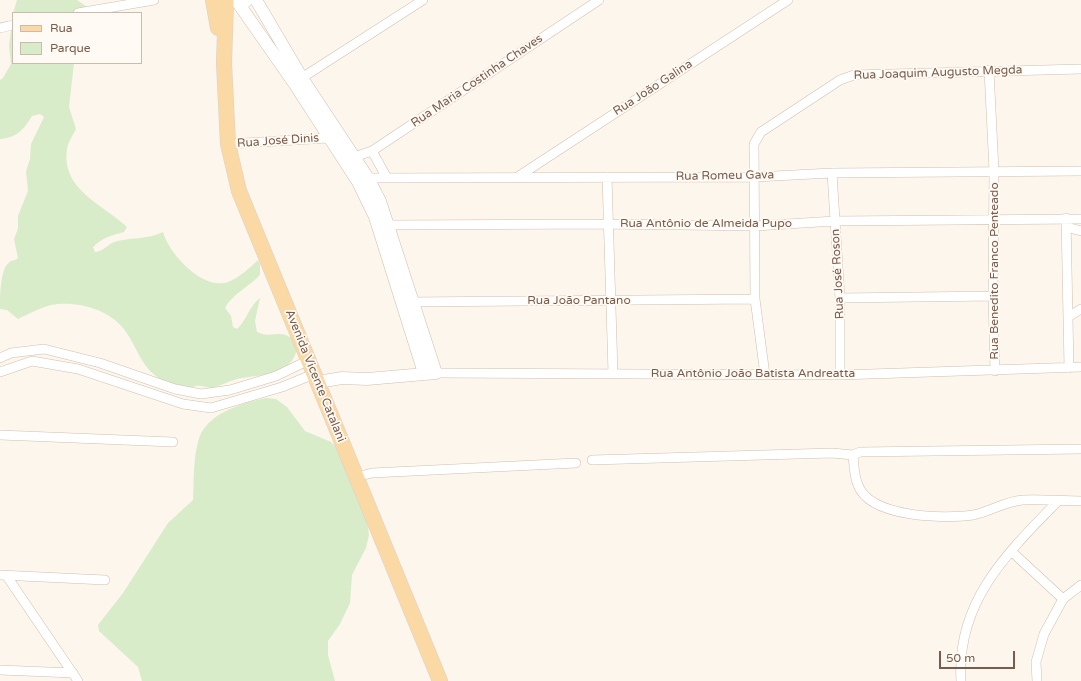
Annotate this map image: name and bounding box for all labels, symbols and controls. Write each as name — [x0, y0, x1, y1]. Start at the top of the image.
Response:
legend — [12, 12, 142, 64]
text: Rua — [50, 21, 73, 35]
street label: Rua Maria Costinha Chaves — [408, 31, 546, 131]
text: Parque — [50, 41, 91, 55]
street label: Rua João Galina — [611, 57, 695, 119]
street label: Rua Joaquim Augusto Megda — [853, 63, 1023, 83]
street label: Rua José Dinis — [236, 131, 320, 151]
street label: Rua Romeu Gava — [676, 168, 774, 184]
street label: Rua Benedito Franco Penteado — [988, 182, 1002, 360]
street label: Rua Antônio de Almeida Pupo — [620, 217, 792, 231]
street label: Rua José Roson — [828, 228, 848, 320]
street label: Rua João Pantano — [527, 294, 631, 308]
street label: Avenida Vicente Catalani — [282, 308, 348, 444]
street label: Rua Antônio João Batista Andreatta — [651, 367, 855, 381]
scale bar — [941, 643, 1017, 669]
text: 50 m — [946, 651, 975, 665]

